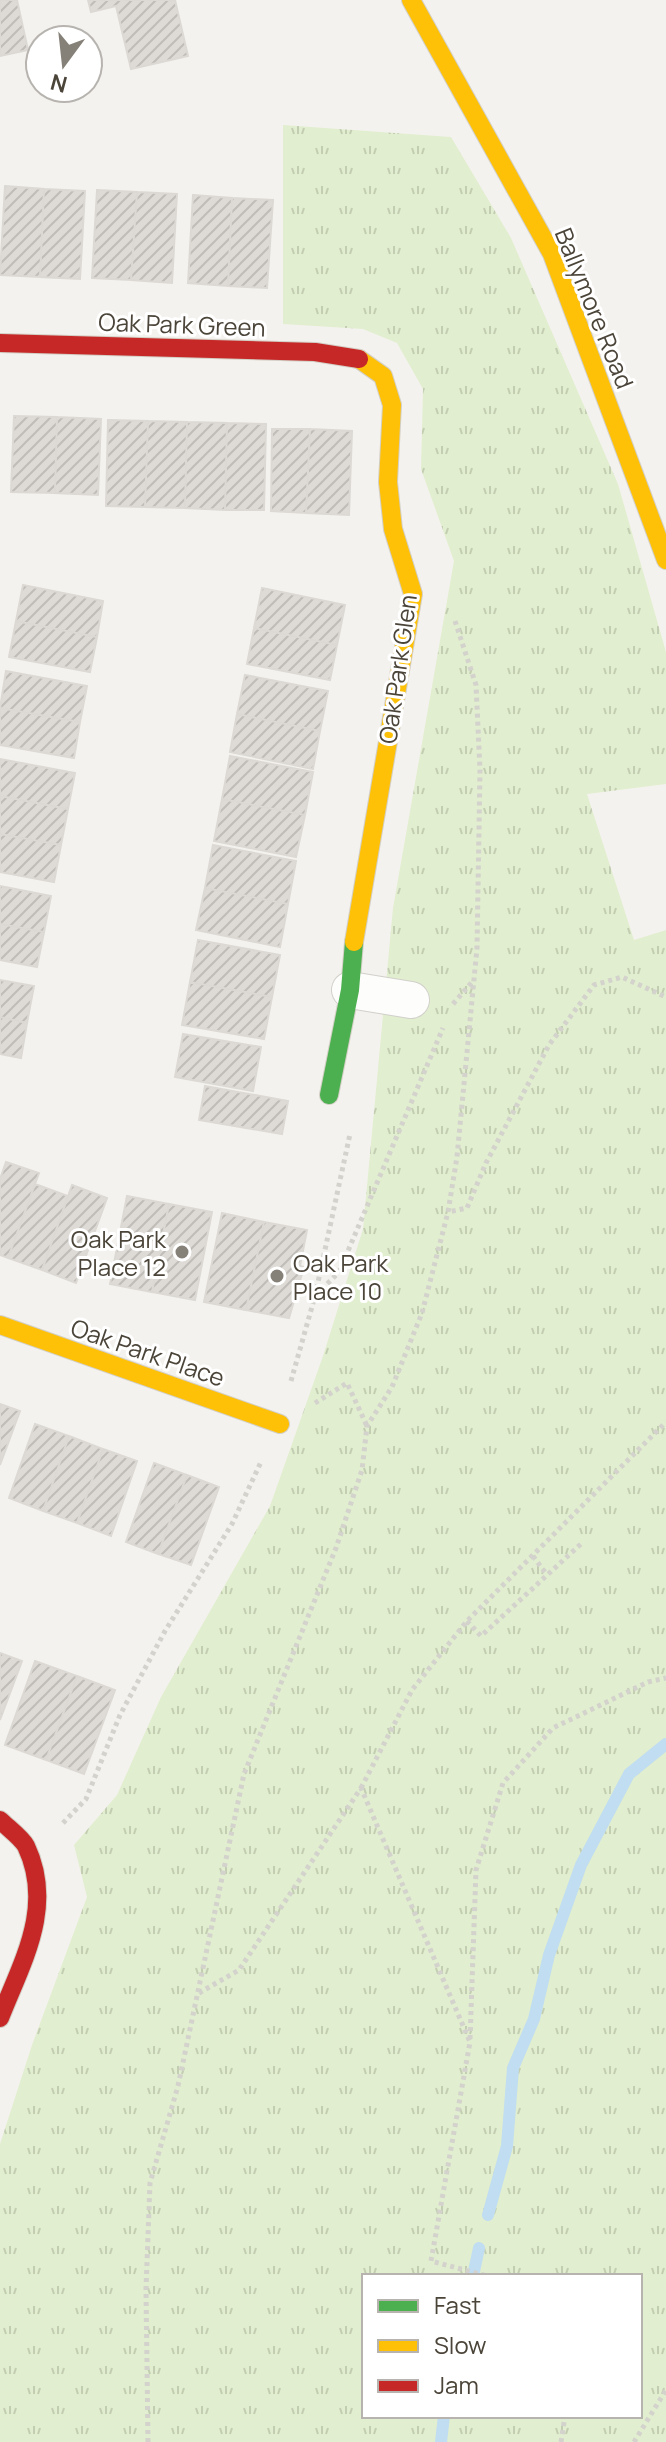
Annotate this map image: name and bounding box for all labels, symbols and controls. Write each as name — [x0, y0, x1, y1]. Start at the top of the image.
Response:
north arrow — [24, 24, 104, 104]
text: N — [47, 67, 70, 100]
street label: Ballymore Road — [548, 223, 642, 393]
street label: Oak Park Green — [98, 305, 266, 343]
street label: Oak Park Glen — [370, 592, 424, 746]
place label: Oak Park Place 12 — [71, 1222, 167, 1283]
marker: Oak Park Place 12 — [173, 1243, 191, 1261]
place label: Oak Park Place 10 — [293, 1246, 389, 1307]
marker: Oak Park Place 10 — [268, 1267, 286, 1285]
street label: Oak Park Place — [67, 1310, 229, 1394]
legend — [362, 2274, 642, 2418]
text: Fast — [434, 2288, 481, 2321]
text: Slow — [434, 2328, 487, 2361]
text: Jam — [434, 2368, 479, 2401]

